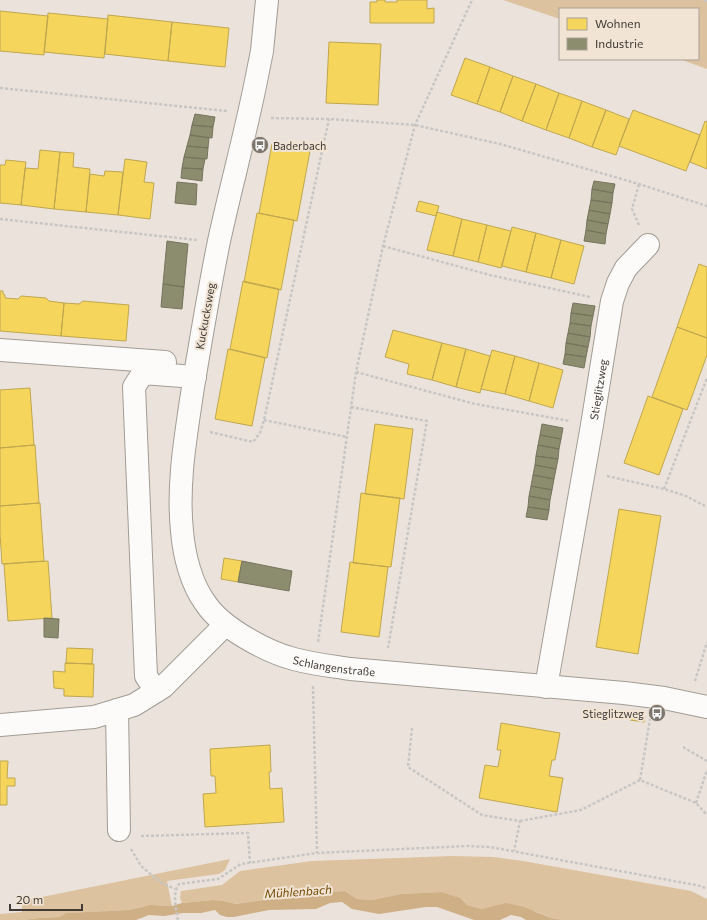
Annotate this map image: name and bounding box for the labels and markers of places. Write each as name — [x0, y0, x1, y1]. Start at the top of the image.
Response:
bus stop icon: Baderbach — [250, 135, 270, 155]
place label: Baderbach — [273, 139, 326, 152]
bus stop icon: Stieglitzweg — [647, 703, 667, 723]
place label: Stieglitzweg — [583, 707, 644, 720]

